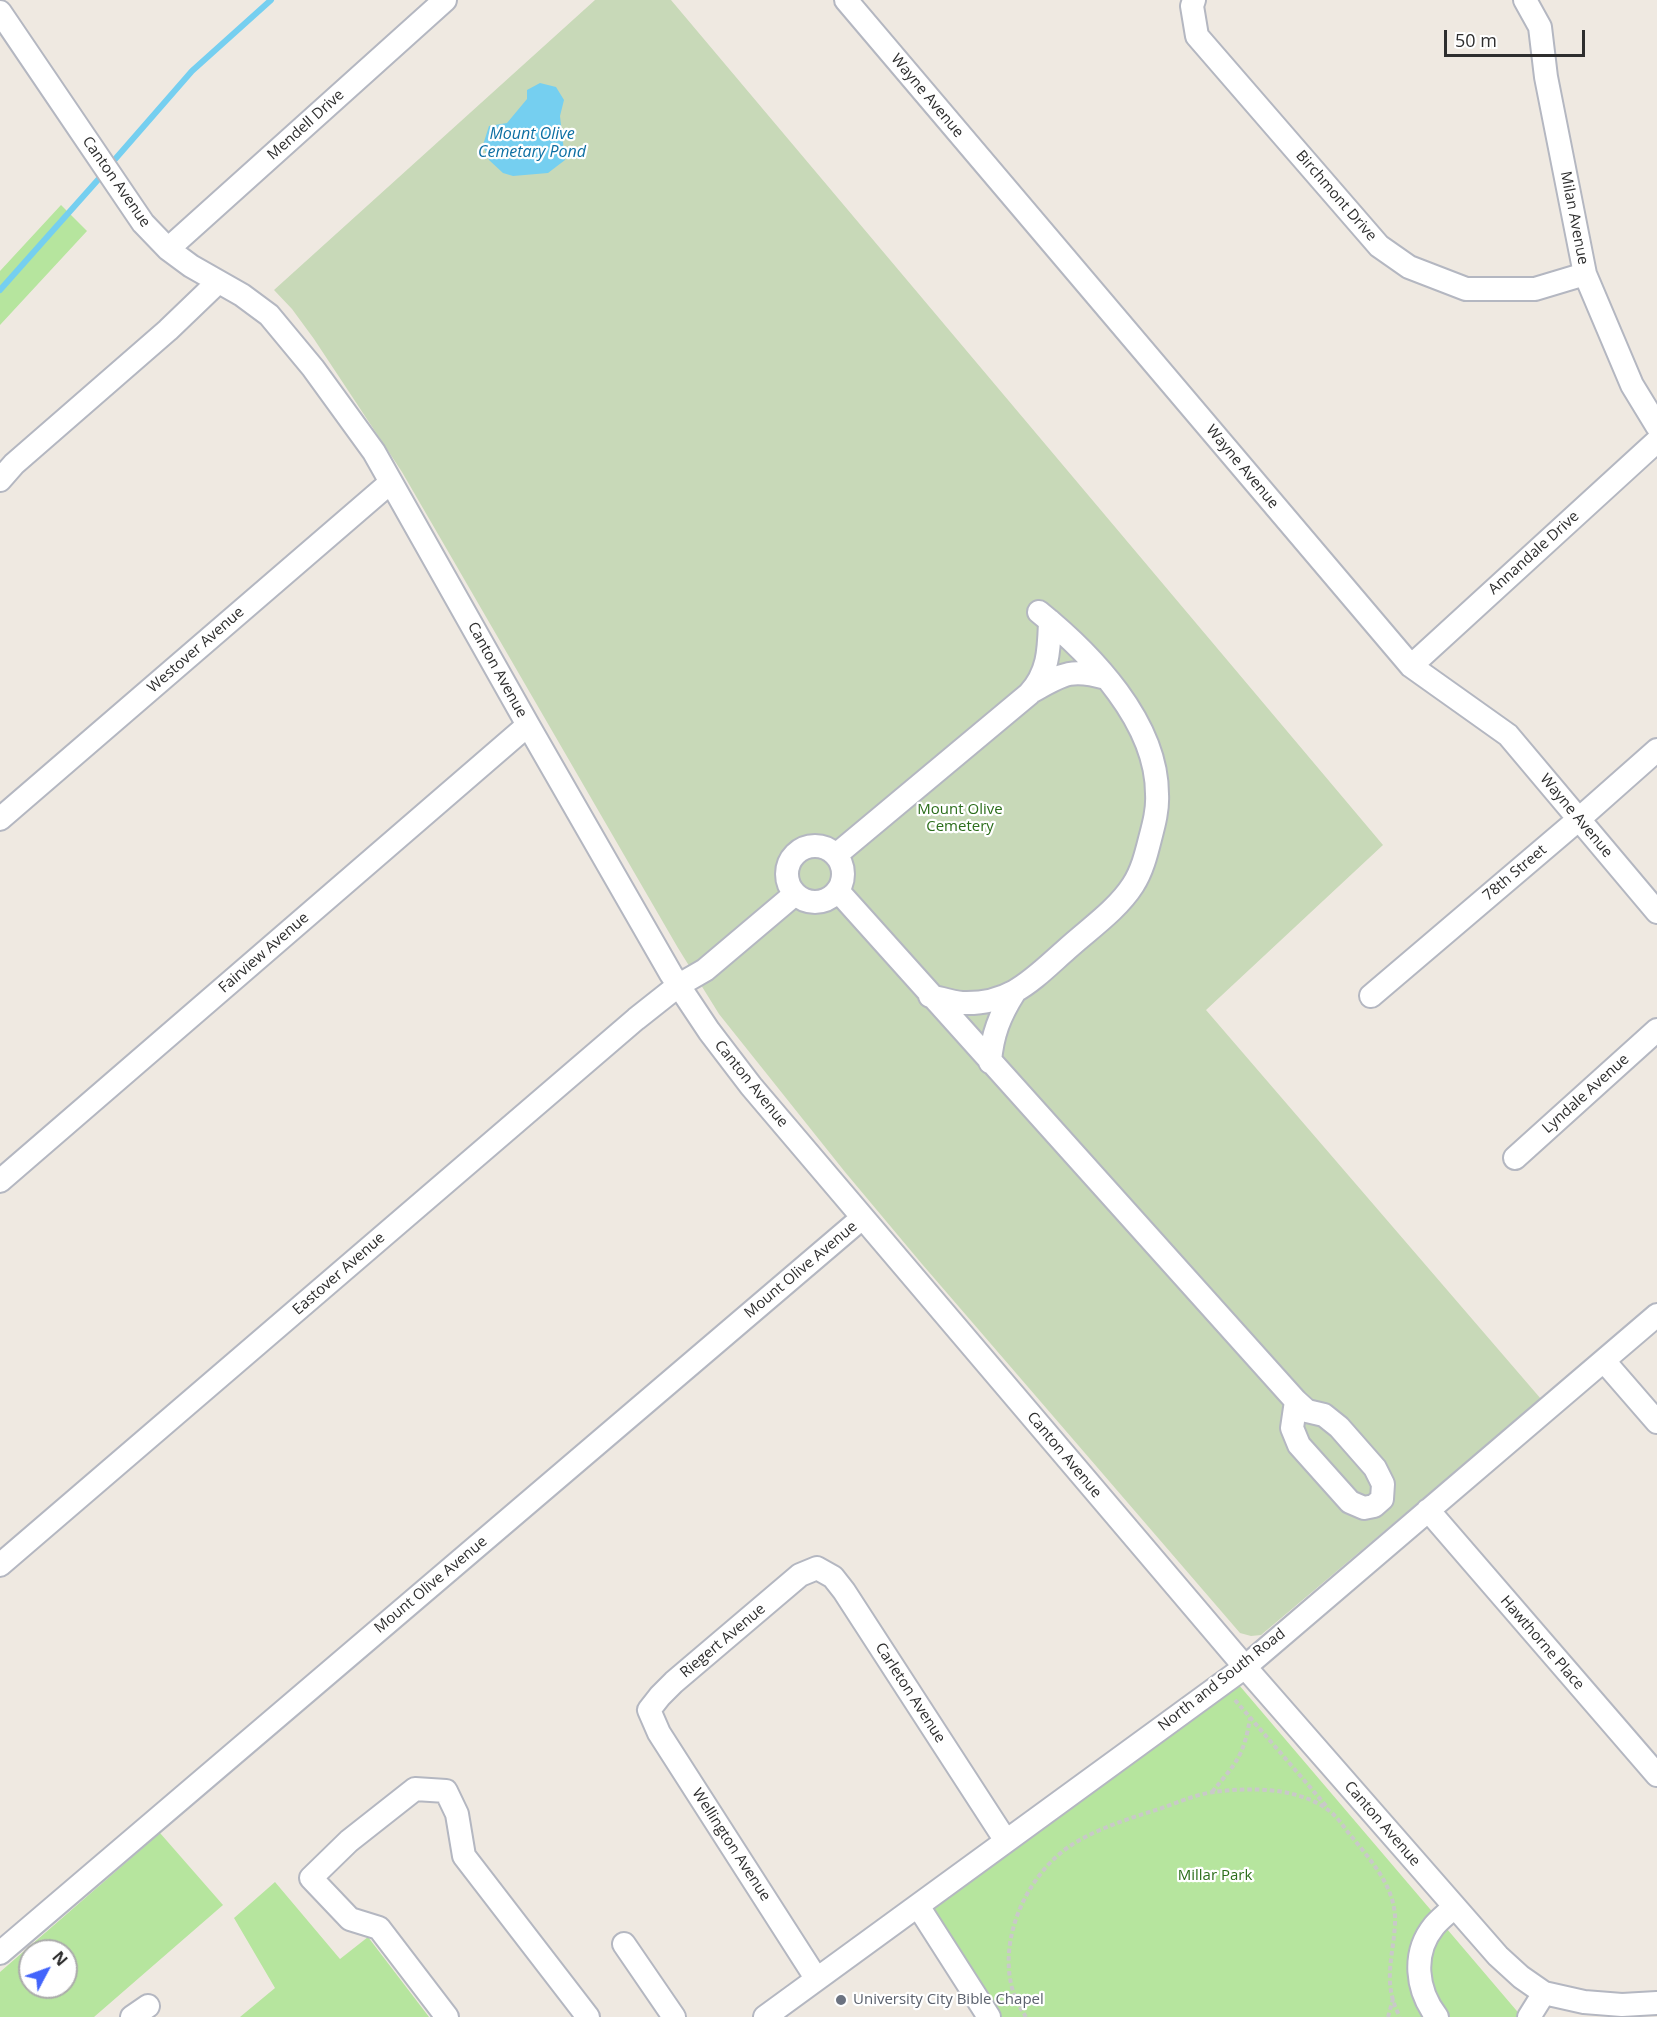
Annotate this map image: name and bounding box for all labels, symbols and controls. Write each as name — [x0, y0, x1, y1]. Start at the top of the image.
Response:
scale bar — [1447, 18, 1588, 56]
text: 50 m — [1455, 28, 1497, 52]
street label: Wayne Avenue — [887, 51, 967, 141]
street label: Mendell Drive — [264, 86, 348, 164]
water label: Mount Olive Cemetary Pond — [478, 124, 586, 162]
street label: Canton Avenue — [78, 133, 154, 231]
street label: Birchmont Drive — [1292, 147, 1380, 245]
street label: Milan Avenue — [1556, 170, 1592, 266]
street label: Wayne Avenue — [1202, 422, 1282, 512]
street label: Annandale Drive — [1485, 508, 1583, 598]
street label: Westover Avenue — [144, 603, 248, 697]
street label: Canton Avenue — [463, 619, 531, 721]
street label: Wayne Avenue — [1536, 771, 1616, 861]
park label: Mount Olive Cemetery — [917, 801, 1003, 836]
street label: 78th Street — [1480, 841, 1550, 905]
street label: Fairview Avenue — [215, 909, 313, 997]
street label: Canton Avenue — [710, 1037, 792, 1131]
street label: Lyndale Avenue — [1539, 1050, 1633, 1138]
street label: Mount Olive Avenue — [741, 1218, 861, 1322]
street label: Eastover Avenue — [289, 1229, 389, 1319]
street label: Canton Avenue — [1023, 1408, 1105, 1502]
street label: Mount Olive Avenue — [371, 1533, 491, 1637]
street label: Hawthorne Place — [1496, 1592, 1588, 1694]
street label: Riegert Avenue — [677, 1600, 769, 1682]
street label: North and South Road — [1155, 1625, 1289, 1735]
street label: Carleton Avenue — [871, 1640, 949, 1746]
street label: Canton Avenue — [1340, 1778, 1424, 1870]
street label: Wellington Avenue — [688, 1785, 774, 1905]
park label: Millar Park — [1178, 1867, 1252, 1885]
north arrow — [18, 1939, 78, 1999]
text: N — [47, 1946, 73, 1971]
place label: University City Bible Chapel — [853, 1991, 1044, 2009]
marker: University City Bible Chapel — [834, 1993, 848, 2007]

